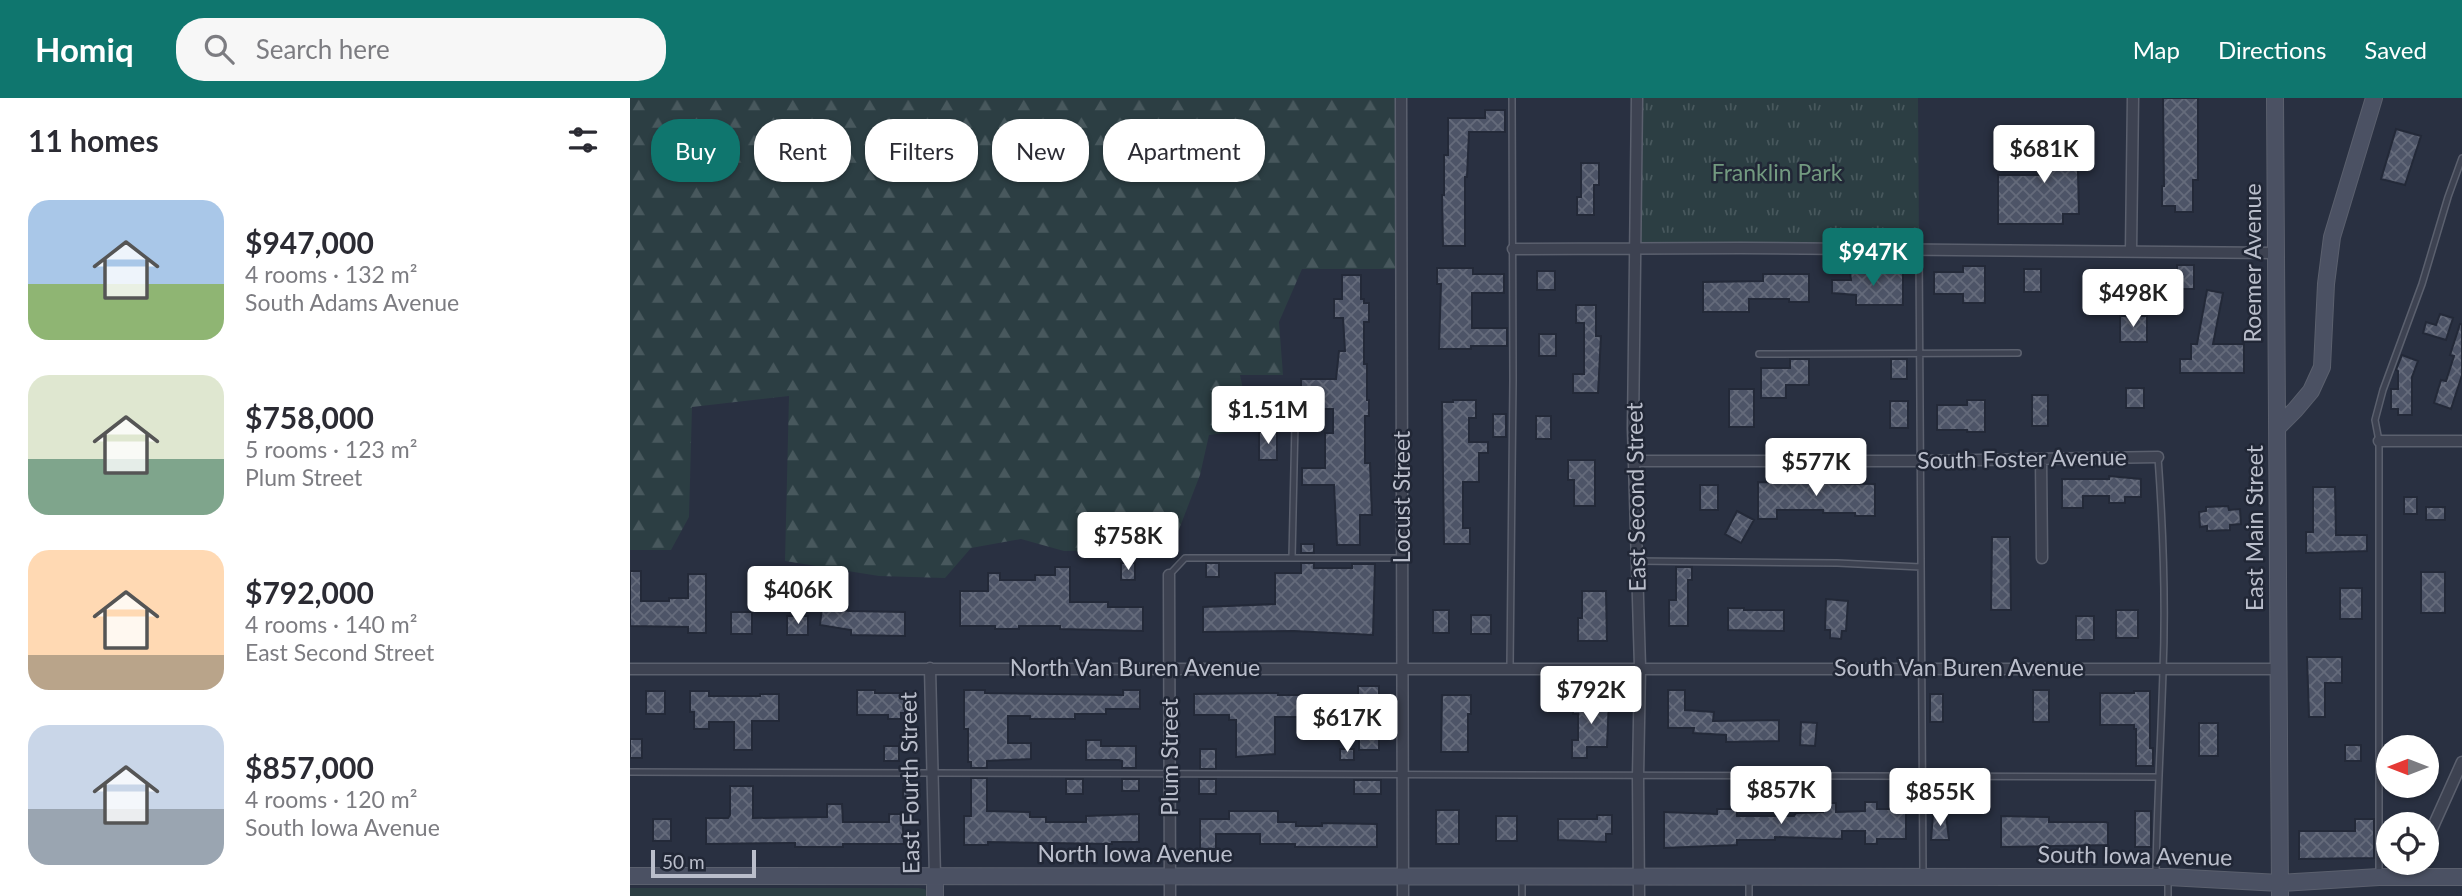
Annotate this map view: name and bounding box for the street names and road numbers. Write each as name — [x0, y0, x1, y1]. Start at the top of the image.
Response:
street label: Roemer Avenue — [2238, 183, 2266, 343]
street label: East Second Street — [1619, 401, 1651, 592]
street label: Locust Street — [1387, 430, 1415, 563]
street label: South Foster Avenue — [1917, 442, 2127, 474]
street label: East Main Street — [2240, 444, 2268, 611]
street label: North Van Buren Avenue — [1010, 653, 1260, 681]
street label: South Van Buren Avenue — [1834, 653, 2084, 681]
street label: East Fourth Street — [893, 691, 925, 874]
street label: Plum Street — [1155, 698, 1183, 816]
street label: North Iowa Avenue — [1037, 839, 1233, 867]
street label: South Iowa Avenue — [2037, 839, 2233, 871]

